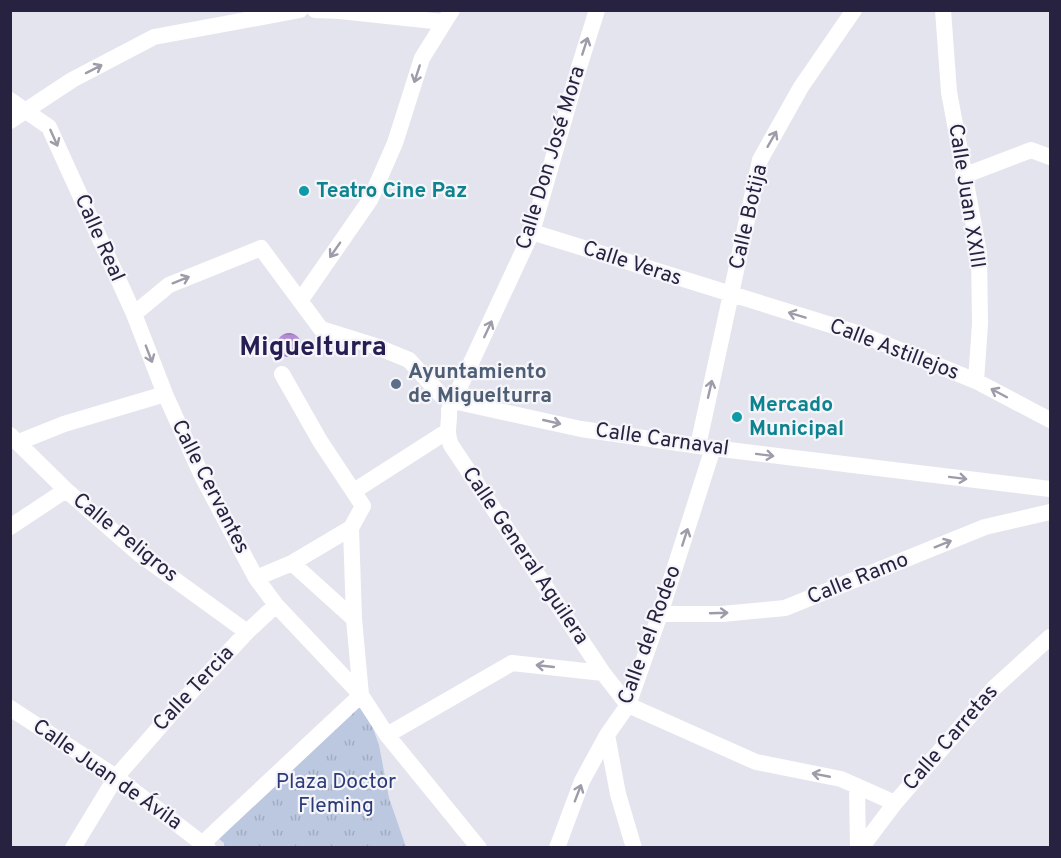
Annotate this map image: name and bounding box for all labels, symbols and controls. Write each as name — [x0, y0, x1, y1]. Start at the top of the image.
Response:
one-way arrow — [581, 37, 592, 56]
one-way arrow — [84, 63, 102, 74]
street label: Calle Don José Mora — [510, 63, 592, 253]
one-way arrow — [411, 64, 422, 83]
street label: Calle Juan XXIII — [941, 122, 991, 270]
one-way arrow — [48, 128, 60, 146]
one-way arrow — [766, 131, 778, 148]
street label: Calle Botija — [724, 162, 774, 272]
place label: Teatro Cine Paz — [316, 178, 467, 205]
marker: Teatro Cine Paz — [297, 184, 311, 198]
street label: Calle Real — [68, 190, 130, 286]
street label: Calle Veras — [579, 235, 685, 293]
one-way arrow — [329, 241, 341, 257]
one-way arrow — [171, 274, 190, 285]
one-way arrow — [788, 309, 807, 320]
street label: Calle Astillejos — [825, 313, 963, 387]
one-way arrow — [482, 321, 494, 339]
district label: Miguelturra — [239, 331, 387, 365]
one-way arrow — [145, 344, 156, 363]
place label: Ayuntamiento de Miguelturra — [408, 359, 552, 410]
marker: Ayuntamiento de Miguelturra — [389, 377, 403, 391]
one-way arrow — [705, 380, 716, 399]
one-way arrow — [990, 386, 1008, 398]
place label: Mercado Municipal — [749, 392, 844, 443]
marker: Mercado Municipal — [730, 410, 744, 424]
street label: Calle Cervantes — [165, 415, 255, 559]
one-way arrow — [542, 416, 561, 428]
street label: Calle Carnaval — [593, 417, 731, 463]
one-way arrow — [754, 449, 774, 460]
street label: Calle General Aguilera — [455, 462, 595, 650]
one-way arrow — [948, 473, 968, 484]
street label: Calle Peligros — [67, 487, 183, 589]
one-way arrow — [680, 528, 691, 547]
one-way arrow — [933, 538, 952, 549]
street label: Calle Ramo — [803, 546, 913, 612]
street label: Calle del Rodeo — [612, 562, 688, 708]
one-way arrow — [708, 608, 728, 619]
street label: Calle Tercia — [147, 641, 241, 737]
one-way arrow — [536, 660, 555, 671]
street label: Calle Carretas — [897, 679, 1005, 797]
street label: Calle Juan de Ávila — [27, 713, 188, 837]
park label: Plaza Doctor Fleming — [276, 769, 396, 820]
one-way arrow — [811, 769, 831, 780]
one-way arrow — [573, 784, 584, 803]

